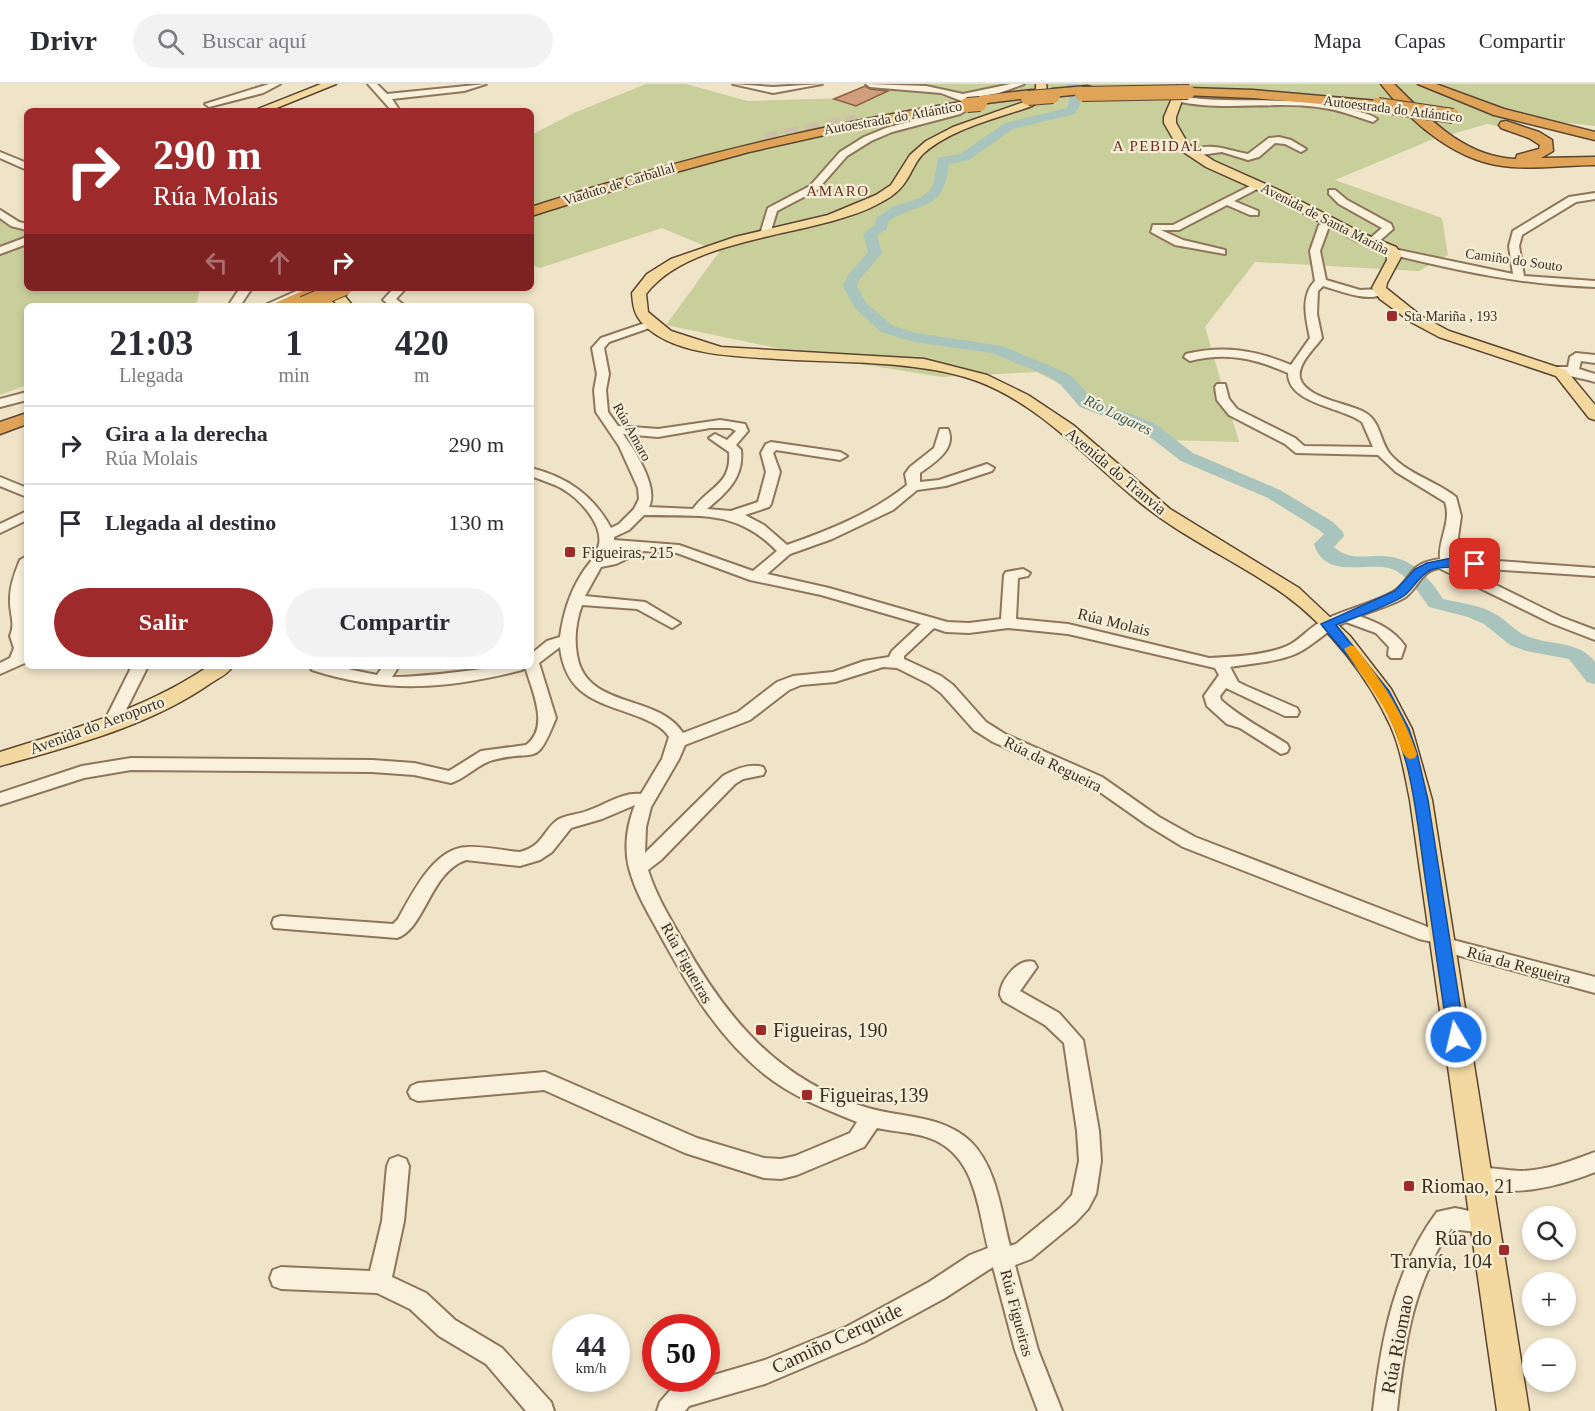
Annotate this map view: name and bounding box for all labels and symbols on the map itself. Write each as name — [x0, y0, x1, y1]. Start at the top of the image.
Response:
street label: Autoestrada do Atlántico — [1323, 93, 1463, 125]
street label: Autoestrada do Atlántico — [823, 98, 963, 138]
district label: A PEBIDAL — [1113, 138, 1203, 154]
street label: Viaduto de Carballal — [561, 160, 677, 208]
street label: Avenida de Santa Mariña — [1258, 180, 1392, 258]
district label: AMARO — [806, 183, 870, 199]
street label: Camiño do Souto — [1464, 246, 1564, 274]
marker: Sta Mariña , 193 — [1385, 309, 1399, 323]
place label: Sta Mariña , 193 — [1404, 309, 1497, 324]
water label: Río Lagares — [1081, 391, 1155, 438]
street label: Rúa Amaro — [610, 400, 654, 464]
street label: Avenida do Tranvia — [1062, 424, 1170, 518]
pin — [1449, 538, 1500, 589]
place label: Figueiras, 215 — [582, 544, 674, 562]
marker: Figueiras, 215 — [563, 545, 577, 559]
street label: Rúa Molais — [1076, 605, 1152, 639]
street label: Avenida do Aeroporto — [27, 693, 167, 758]
street label: Rúa da Regueira — [1001, 733, 1105, 796]
street label: Rúa Figueiras — [657, 920, 716, 1007]
street label: Rúa da Regueira — [1465, 943, 1573, 988]
position arrow — [1424, 1005, 1488, 1069]
place label: Figueiras, 190 — [773, 1019, 887, 1042]
marker: Figueiras, 190 — [754, 1023, 768, 1037]
place label: Figueiras,139 — [819, 1084, 928, 1107]
marker: Figueiras,139 — [800, 1088, 814, 1102]
place label: Riomao, 21 — [1421, 1175, 1514, 1197]
marker: Riomao, 21 — [1402, 1179, 1416, 1193]
place label: Rúa do Tranvía, 104 — [1391, 1227, 1492, 1272]
marker: Rúa do Tranvía, 104 — [1497, 1243, 1511, 1257]
street label: Rúa Figueiras — [996, 1268, 1037, 1359]
street label: Rúa Riomao — [1377, 1293, 1417, 1395]
street label: Camiño Cerquide — [768, 1298, 906, 1379]
speed limit sign: 50 — [642, 1314, 720, 1392]

